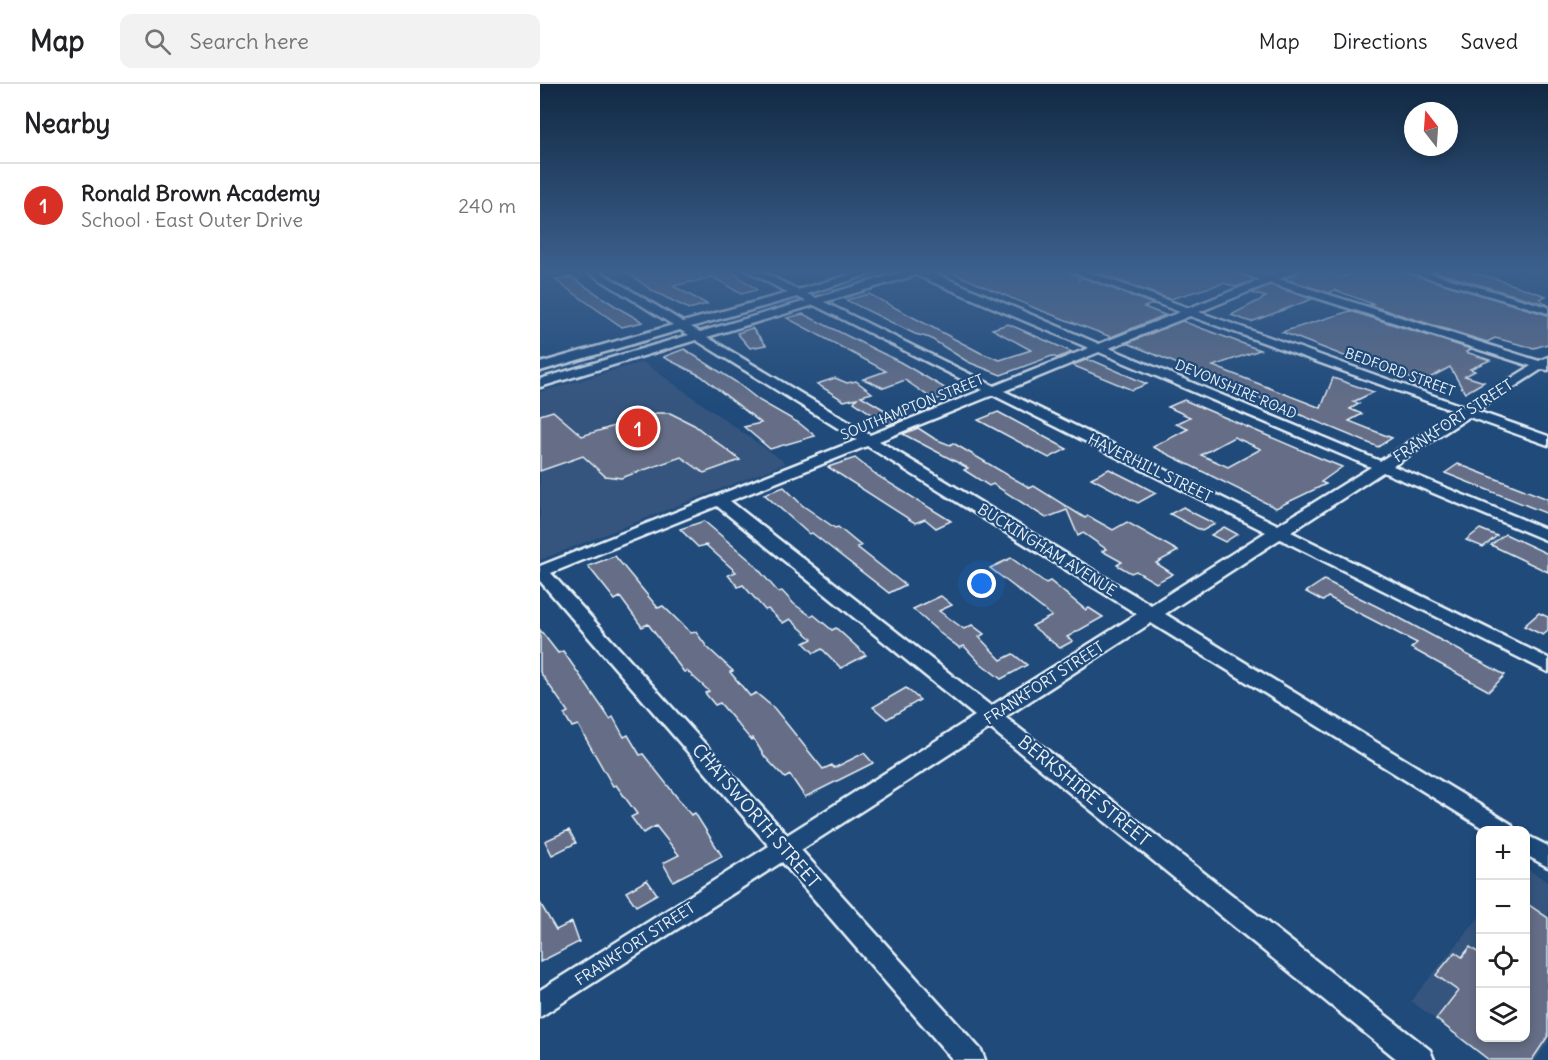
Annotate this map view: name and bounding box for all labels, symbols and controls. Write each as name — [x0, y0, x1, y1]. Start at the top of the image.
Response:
search box — [120, 14, 540, 68]
text: Map — [30, 23, 84, 59]
icon: search — [141, 25, 174, 58]
text: Search here — [189, 27, 309, 55]
text: Map — [1259, 28, 1300, 55]
text: Directions — [1333, 28, 1427, 55]
text: Saved — [1460, 28, 1518, 55]
north arrow — [1404, 102, 1458, 156]
text: Nearby — [24, 107, 110, 140]
text: Ronald Brown Academy — [81, 179, 320, 207]
text: 1 — [40, 193, 47, 218]
text: 240 m — [458, 193, 516, 218]
text: School · East Outer Drive — [81, 207, 303, 232]
street label: BEDFORD STREET — [1342, 344, 1458, 400]
street label: DEVONSHIRE ROAD — [1172, 355, 1300, 423]
street label: SOUTHAMPTON STREET — [838, 370, 986, 444]
street label: FRANKFORT STREET — [1389, 375, 1516, 466]
pin: 1 — [618, 406, 658, 450]
street label: HAVERHILL STREET — [1085, 429, 1216, 506]
street label: BUCKINGHAM AVENUE — [974, 499, 1120, 600]
your location — [967, 569, 996, 598]
street label: FRANKFORT STREET — [980, 637, 1107, 728]
street label: BERKSHIRE STREET — [1014, 730, 1155, 851]
street label: CHATSWORTH STREET — [687, 739, 825, 893]
map controls — [1476, 826, 1530, 1042]
button: + — [1476, 826, 1530, 880]
button: − — [1476, 880, 1530, 934]
street label: FRANKFORT STREET — [571, 898, 698, 989]
button: locate — [1476, 934, 1530, 988]
button: layers — [1476, 988, 1530, 1042]

